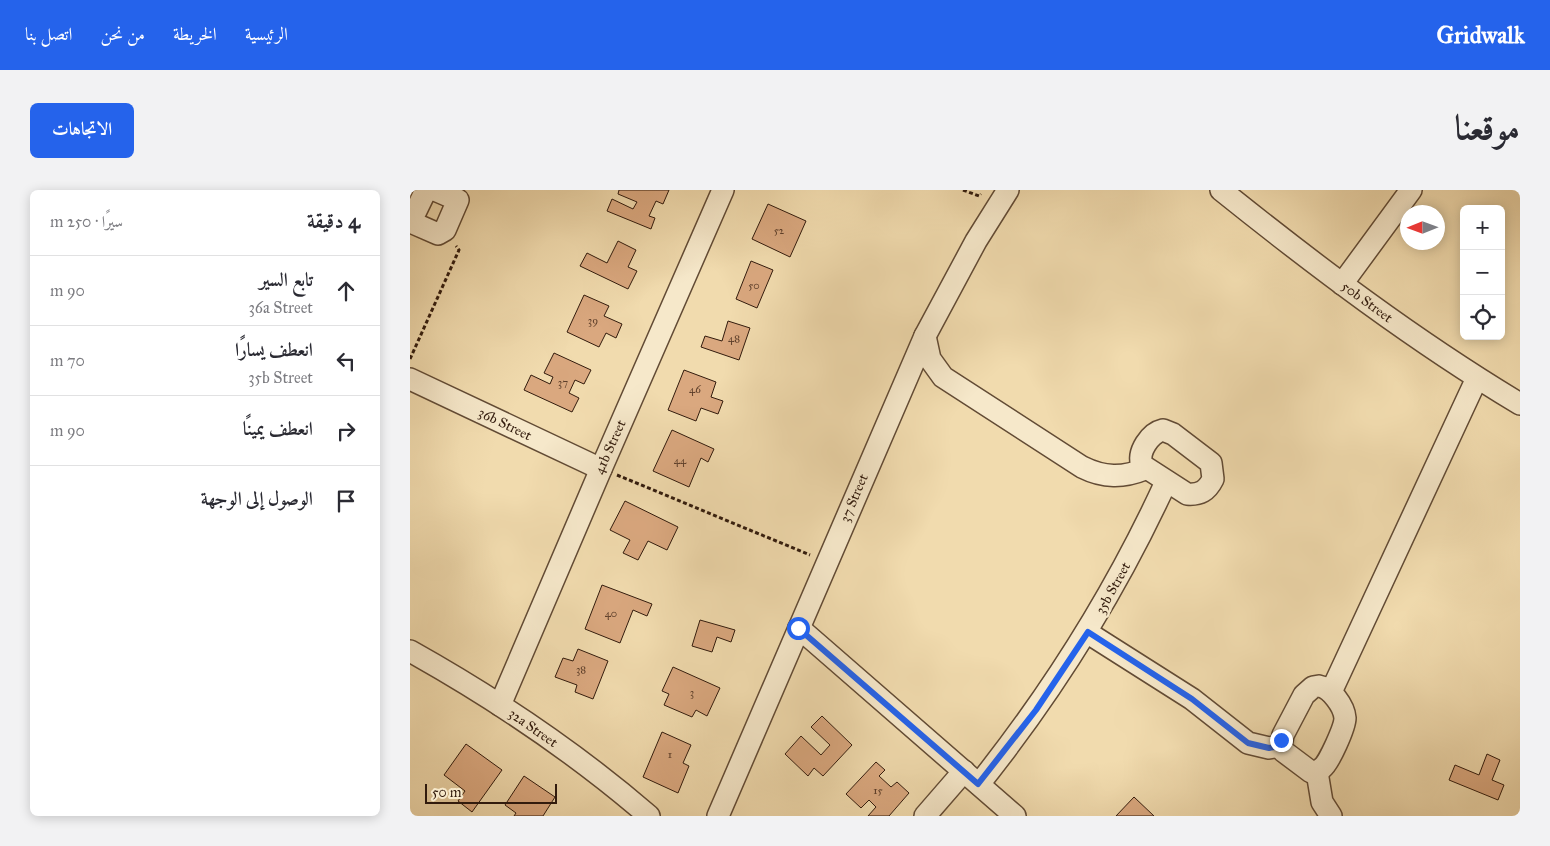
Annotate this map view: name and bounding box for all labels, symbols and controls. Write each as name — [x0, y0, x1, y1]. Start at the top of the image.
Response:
text: Gridwalk — [1437, 20, 1525, 50]
text: اتصل بنا — [25, 23, 72, 45]
text: من نحن — [100, 23, 145, 45]
text: الخريطة — [173, 23, 217, 45]
text: الرئيسية — [245, 23, 288, 45]
button: الاتجاهات — [30, 103, 134, 158]
text: موقعنا — [1455, 106, 1520, 149]
north arrow — [1400, 205, 1445, 250]
map controls — [1460, 205, 1505, 340]
button: + — [1460, 205, 1505, 250]
text: 4 دقيقة — [307, 208, 360, 234]
text: سيرًا · 250 m — [50, 212, 123, 231]
house number: 52 — [774, 224, 785, 237]
button: − — [1460, 250, 1505, 295]
text: تابع السير — [259, 268, 313, 291]
icon: ahead — [332, 277, 360, 305]
street label: 50b Street — [1338, 278, 1396, 326]
house number: 50 — [748, 279, 760, 292]
text: 90 m — [50, 281, 85, 300]
button: locate — [1460, 295, 1505, 340]
text: 36a Street — [248, 298, 313, 317]
house number: 39 — [588, 314, 598, 327]
house number: 48 — [728, 332, 740, 345]
text: انعطف يسارًا — [235, 338, 313, 361]
icon: left — [332, 347, 360, 375]
text: 70 m — [50, 351, 85, 370]
text: 35b Street — [248, 368, 313, 387]
house number: 37 — [558, 376, 568, 389]
house number: 46 — [689, 383, 701, 396]
street label: 36b Street — [475, 404, 535, 444]
text: انعطف يمينًا — [243, 417, 313, 440]
icon: right — [332, 417, 360, 445]
street label: 41b Street — [590, 417, 630, 477]
text: 90 m — [50, 421, 85, 440]
house number: 44 — [674, 454, 687, 467]
street label: 37 Street — [836, 471, 872, 525]
text: الوصول إلى الوجهة — [201, 487, 313, 510]
icon: arrive — [332, 487, 360, 515]
street label: 35b Street — [1092, 559, 1134, 617]
house number: 40 — [605, 607, 617, 620]
route start — [787, 617, 810, 640]
house number: 38 — [576, 663, 586, 676]
house number: 3 — [690, 686, 694, 699]
street label: 32a Street — [505, 705, 561, 751]
route end — [1270, 729, 1293, 752]
house number: 1 — [668, 748, 672, 761]
scale bar — [425, 781, 558, 804]
text: 50 m — [432, 784, 461, 801]
house number: 15 — [873, 784, 883, 797]

